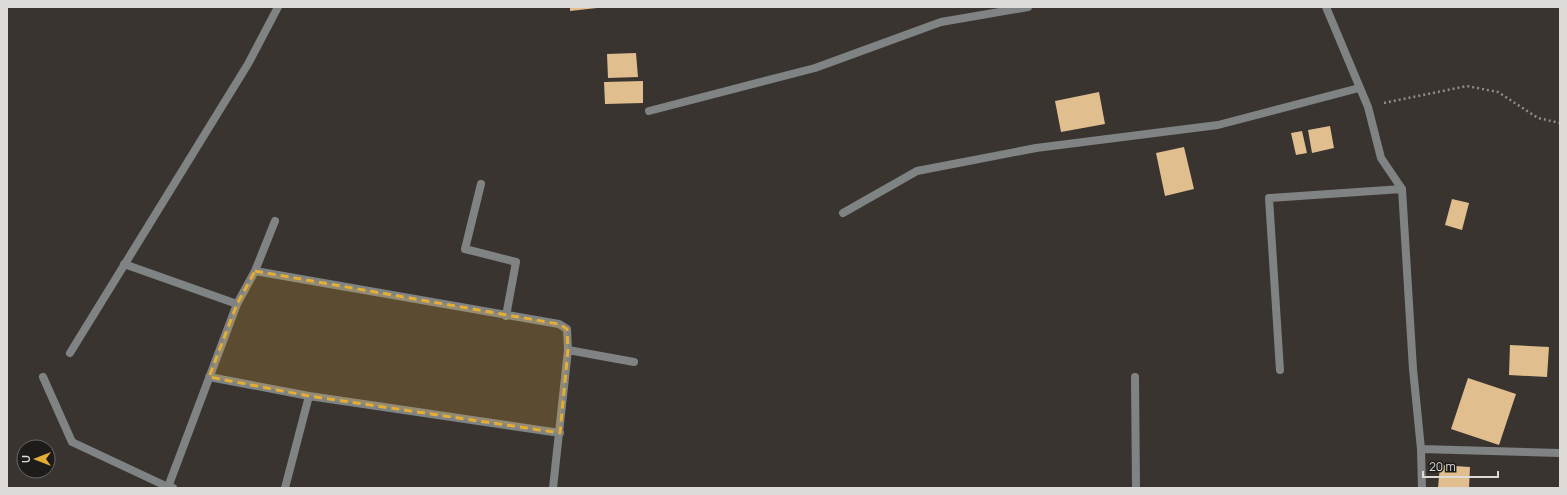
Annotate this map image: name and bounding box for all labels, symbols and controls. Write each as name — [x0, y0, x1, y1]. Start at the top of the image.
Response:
north arrow — [16, 439, 56, 479]
scale bar — [1423, 453, 1498, 479]
text: U — [18, 455, 33, 463]
text: 20 m — [1429, 458, 1456, 475]

